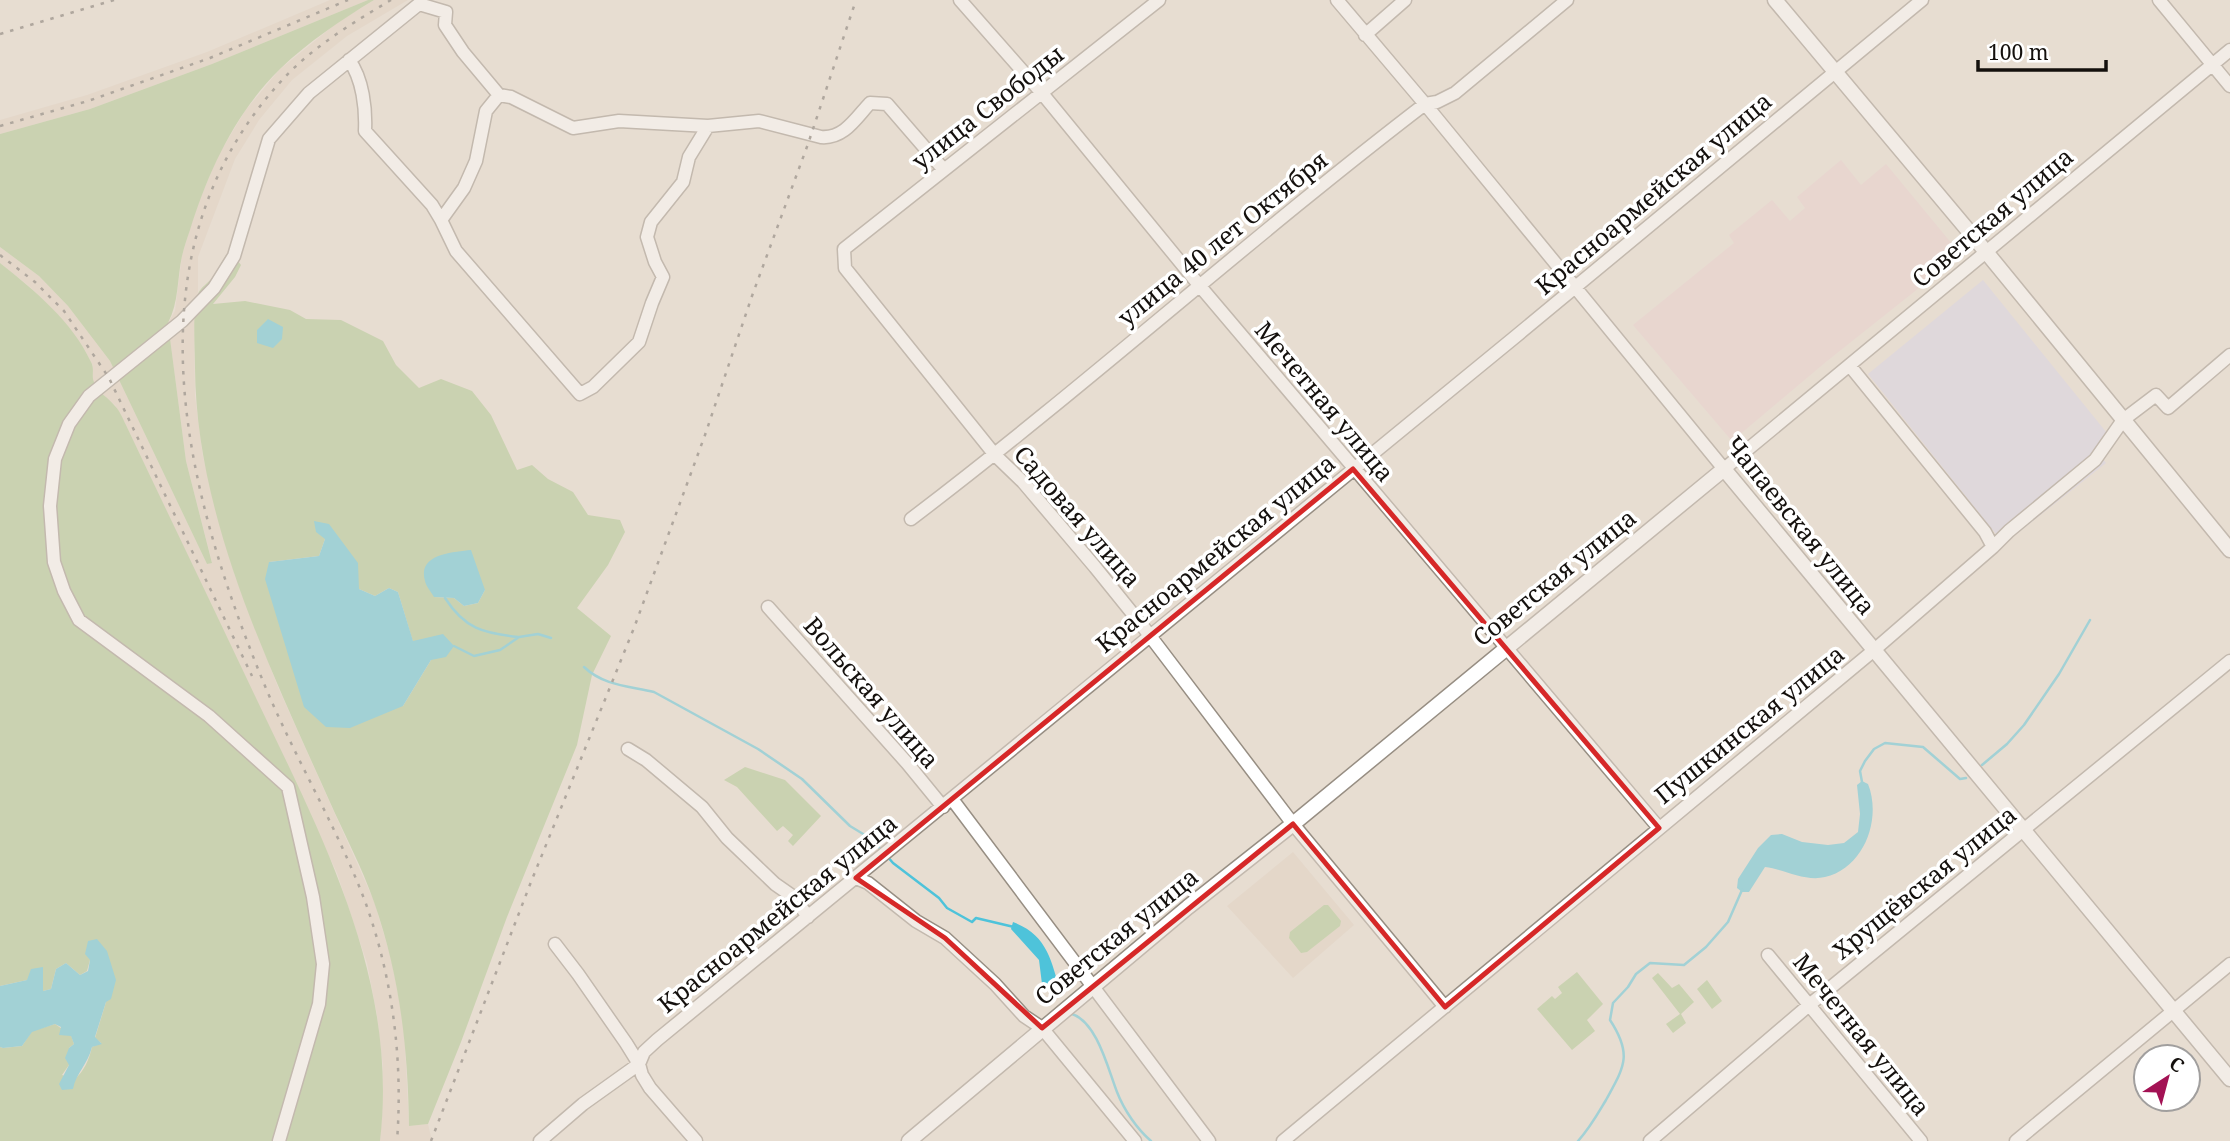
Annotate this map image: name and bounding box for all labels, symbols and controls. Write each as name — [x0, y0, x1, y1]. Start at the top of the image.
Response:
scale bar — [1978, 28, 2106, 72]
street label: улица Свободы — [904, 37, 1070, 177]
text: 100 m — [1988, 38, 2049, 66]
street label: Красноармейская улица — [1528, 84, 1778, 302]
street label: Советская улица — [1904, 140, 2080, 294]
street label: улица 40 лет Октября — [1110, 143, 1334, 333]
street label: Мечетная улица — [1248, 314, 1402, 488]
street label: Чапаевская улица — [1719, 429, 1884, 621]
street label: Садовая улица — [1007, 438, 1149, 594]
street label: Красноармейская улица — [1088, 446, 1342, 660]
street label: Советская улица — [1466, 501, 1643, 653]
street label: Вольская улица — [797, 609, 947, 775]
street label: Пушкинская улица — [1647, 637, 1851, 811]
street label: Хрущёвская улица — [1825, 797, 2023, 966]
street label: Красноармейская улица — [650, 806, 904, 1020]
street label: Советская улица — [1028, 860, 1205, 1012]
street label: Мечетная улица — [1786, 946, 1938, 1122]
north arrow — [2132, 1043, 2202, 1113]
text: С — [2164, 1050, 2190, 1078]

